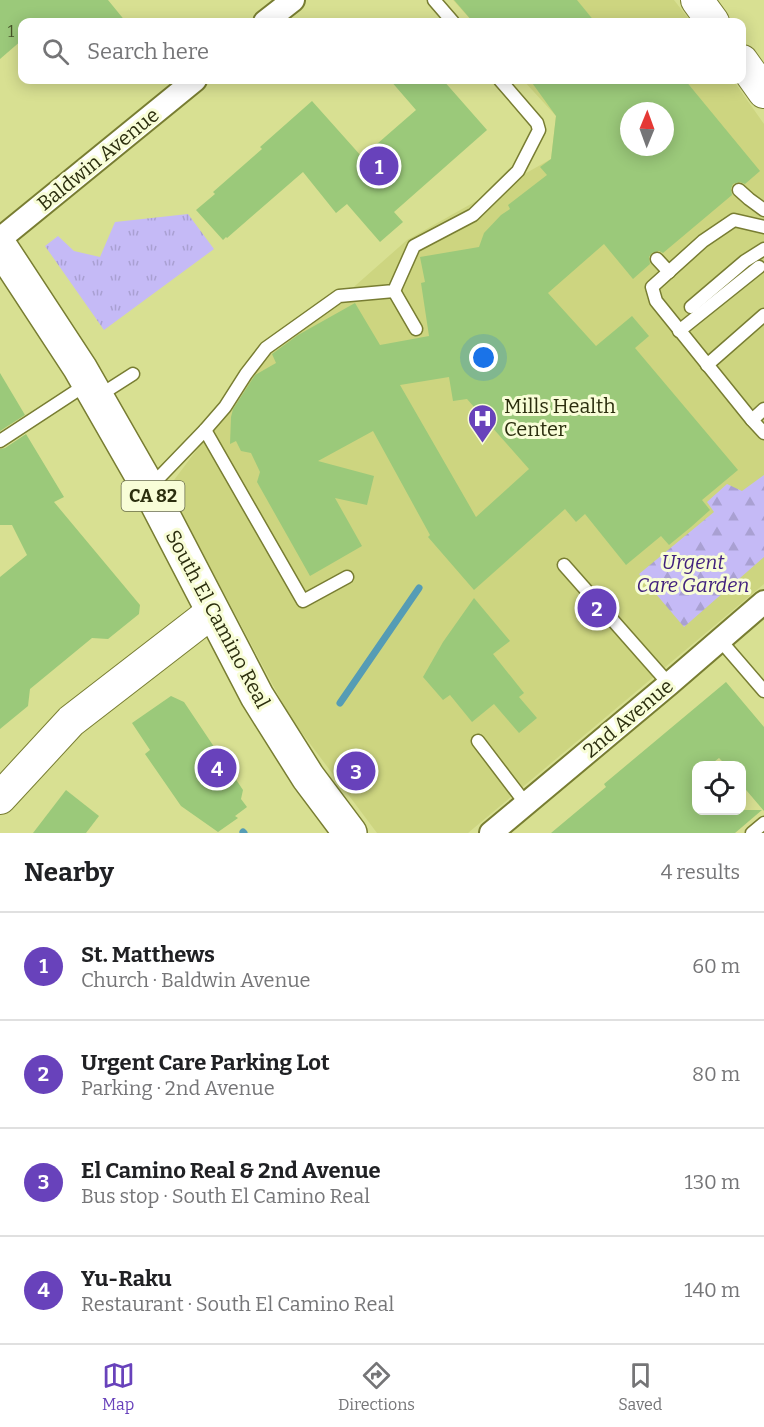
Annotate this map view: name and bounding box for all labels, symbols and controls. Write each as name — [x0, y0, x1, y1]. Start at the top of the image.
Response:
search box — [18, 18, 746, 84]
house number: 1 — [8, 22, 15, 41]
icon: search — [39, 35, 72, 68]
text: Search here — [87, 38, 209, 65]
north arrow — [620, 102, 674, 156]
street label: Baldwin Avenue — [32, 103, 164, 215]
pin: 1 — [360, 144, 398, 188]
your location — [469, 343, 498, 372]
place label: Mills Health Center — [504, 394, 616, 441]
hospital icon: Mills Health Center — [467, 402, 499, 444]
road number: CA 82 — [122, 481, 184, 511]
street label: South El Camino Real — [161, 526, 275, 712]
park label: Urgent Care Garden — [637, 550, 749, 597]
pin: 2 — [578, 586, 616, 630]
street label: 2nd Avenue — [578, 674, 678, 762]
pin: 4 — [198, 746, 236, 790]
pin: 3 — [336, 748, 376, 794]
map controls — [692, 761, 746, 815]
button: locate — [692, 761, 746, 815]
text: Nearby — [24, 857, 114, 888]
text: 4 results — [661, 860, 740, 884]
text: St. Matthews — [81, 941, 215, 968]
text: 1 — [39, 954, 48, 978]
text: 60 m — [692, 954, 740, 978]
text: Church · Baldwin Avenue — [81, 968, 311, 992]
text: Urgent Care Parking Lot — [81, 1049, 330, 1076]
text: 2 — [38, 1062, 49, 1086]
text: 80 m — [692, 1062, 740, 1086]
text: Parking · 2nd Avenue — [81, 1076, 275, 1100]
text: El Camino Real & 2nd Avenue — [81, 1157, 381, 1184]
text: 3 — [38, 1170, 49, 1194]
text: 130 m — [685, 1170, 740, 1194]
text: Bus stop · South El Camino Real — [81, 1184, 370, 1208]
text: Yu-Raku — [81, 1265, 172, 1292]
text: 4 — [37, 1278, 50, 1302]
text: 140 m — [684, 1278, 740, 1302]
text: Restaurant · South El Camino Real — [81, 1292, 394, 1316]
tab: Map — [102, 1359, 135, 1414]
tab: Directions — [338, 1359, 415, 1414]
tab: Saved — [618, 1359, 662, 1414]

